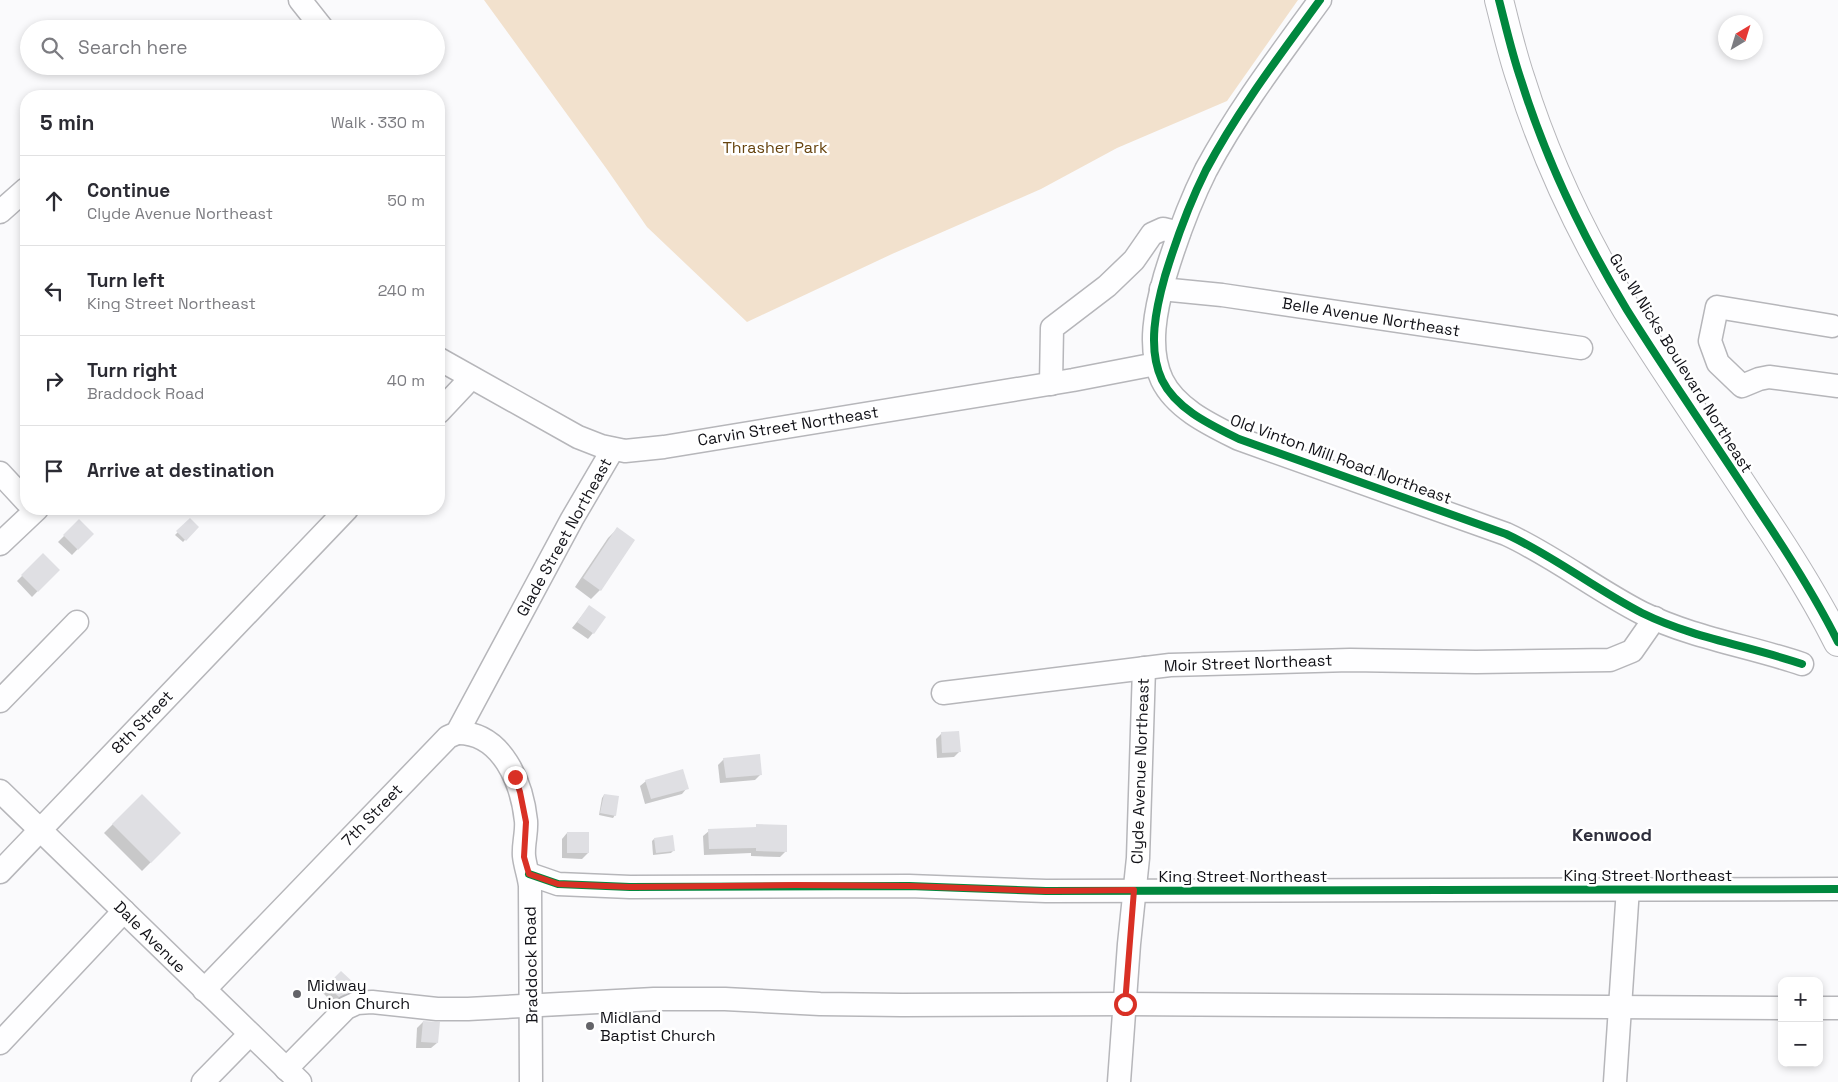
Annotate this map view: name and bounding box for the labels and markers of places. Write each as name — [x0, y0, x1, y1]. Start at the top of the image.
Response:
place label: Midway Union Church — [307, 975, 410, 1014]
marker: Midway Union Church — [291, 988, 303, 1000]
place label: Midland Baptist Church — [600, 1007, 716, 1046]
marker: Midland Baptist Church — [584, 1020, 596, 1032]

